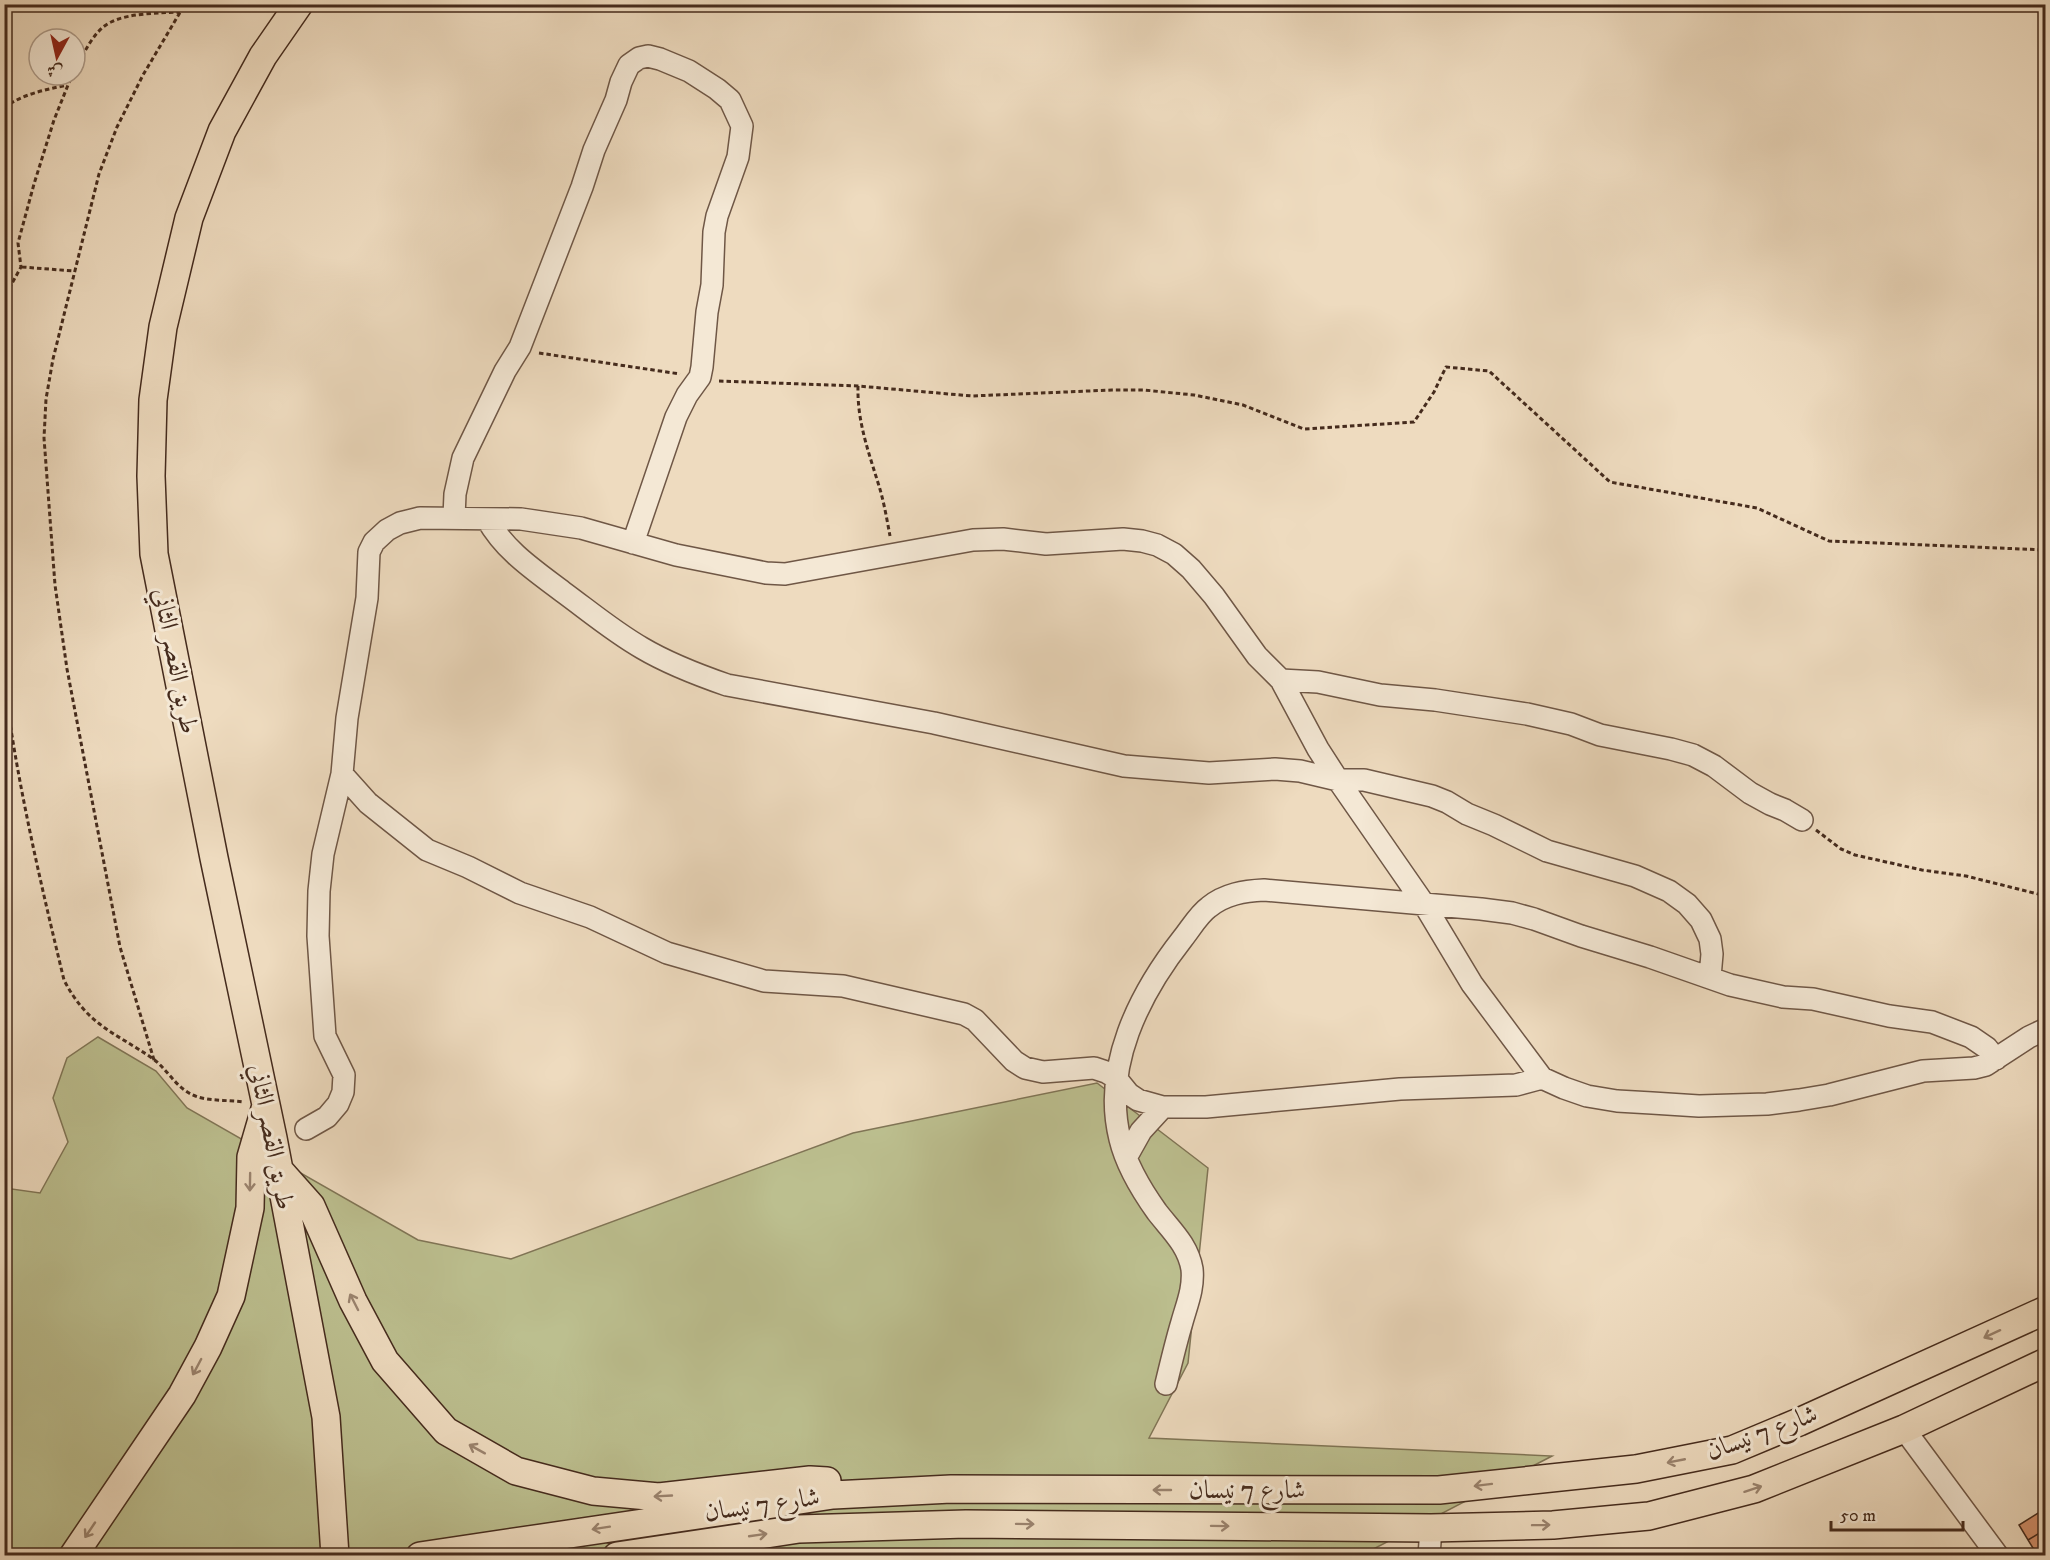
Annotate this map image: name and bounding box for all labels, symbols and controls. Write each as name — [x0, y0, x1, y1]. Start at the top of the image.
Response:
north arrow — [27, 27, 87, 87]
text: ش — [46, 60, 64, 82]
street label: طريق القصر الثاني — [141, 585, 205, 738]
street label: طريق القصر الثاني — [237, 1061, 301, 1214]
one-way arrow — [245, 1172, 256, 1192]
one-way arrow — [348, 1294, 360, 1311]
one-way arrow — [1984, 1329, 2002, 1341]
one-way arrow — [191, 1358, 202, 1376]
street label: شارع 7 نيسان — [1702, 1398, 1824, 1472]
one-way arrow — [468, 1442, 485, 1454]
one-way arrow — [1667, 1456, 1686, 1467]
street label: شارع 7 نيسان — [1189, 1474, 1305, 1511]
one-way arrow — [1473, 1480, 1493, 1491]
street label: شارع 7 نيسان — [702, 1481, 822, 1533]
one-way arrow — [1743, 1482, 1762, 1493]
one-way arrow — [1153, 1484, 1173, 1495]
one-way arrow — [654, 1490, 673, 1501]
scale bar — [1831, 1494, 1963, 1532]
text: 50 m — [1840, 1505, 1876, 1527]
one-way arrow — [1014, 1518, 1034, 1530]
one-way arrow — [1209, 1520, 1229, 1532]
one-way arrow — [1530, 1520, 1550, 1531]
one-way arrow — [84, 1521, 96, 1538]
one-way arrow — [592, 1523, 612, 1534]
one-way arrow — [748, 1529, 767, 1540]

